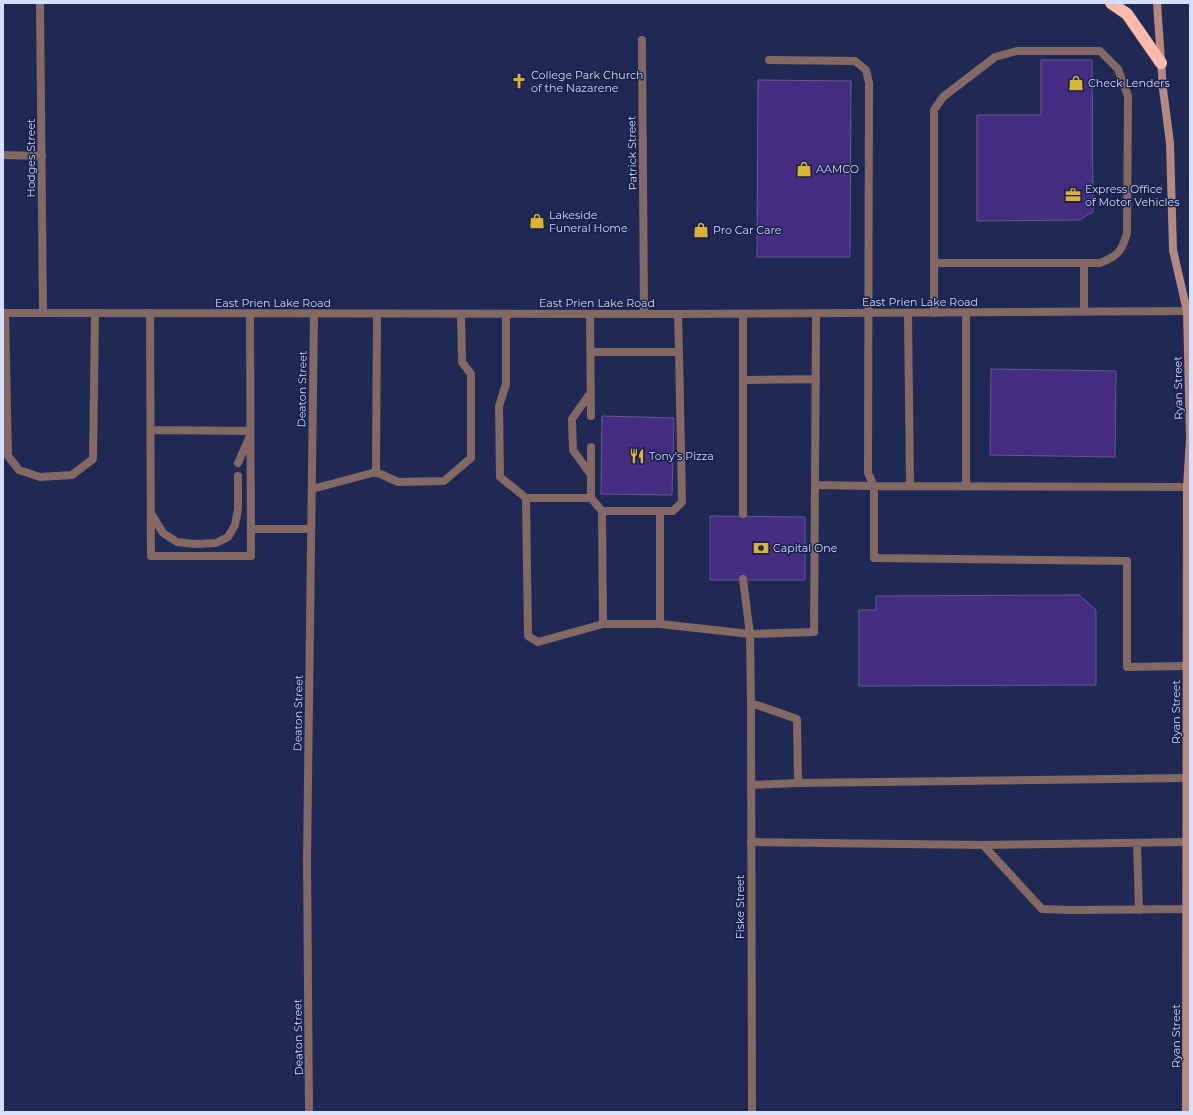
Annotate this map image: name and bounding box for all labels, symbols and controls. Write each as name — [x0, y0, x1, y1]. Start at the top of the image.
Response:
place label: College Park Church of the Nazarene — [531, 68, 644, 95]
church icon: College Park Church of the Nazarene — [510, 72, 528, 90]
shop icon: Check Lenders — [1067, 74, 1085, 92]
place label: Check Lenders — [1088, 76, 1170, 90]
street label: Patrick Street — [624, 115, 640, 191]
street label: Hodges Street — [24, 118, 38, 197]
shop icon: AAMCO — [795, 160, 813, 178]
place label: AAMCO — [816, 162, 859, 176]
place label: Express Office of Motor Vehicles — [1085, 182, 1180, 209]
office icon: Express Office of Motor Vehicles — [1064, 186, 1082, 204]
place label: Lakeside Funeral Home — [549, 208, 628, 235]
shop icon: Lakeside Funeral Home — [528, 212, 546, 230]
shop icon: Pro Car Care — [692, 221, 710, 239]
place label: Pro Car Care — [713, 223, 782, 237]
street label: East Prien Lake Road — [862, 295, 978, 309]
street label: East Prien Lake Road — [215, 296, 331, 310]
street label: East Prien Lake Road — [539, 296, 655, 310]
street label: Deaton Street — [294, 350, 310, 428]
street label: Ryan Street — [1170, 355, 1186, 420]
restaurant icon: Tony's Pizza — [628, 447, 646, 465]
place label: Tony's Pizza — [649, 449, 714, 463]
bank icon: Capital One — [752, 539, 770, 557]
place label: Capital One — [773, 541, 838, 555]
street label: Deaton Street — [290, 674, 306, 752]
street label: Ryan Street — [1169, 680, 1183, 744]
street label: Fiske Street — [733, 874, 747, 939]
street label: Deaton Street — [290, 998, 306, 1076]
street label: Ryan Street — [1169, 1004, 1183, 1068]

